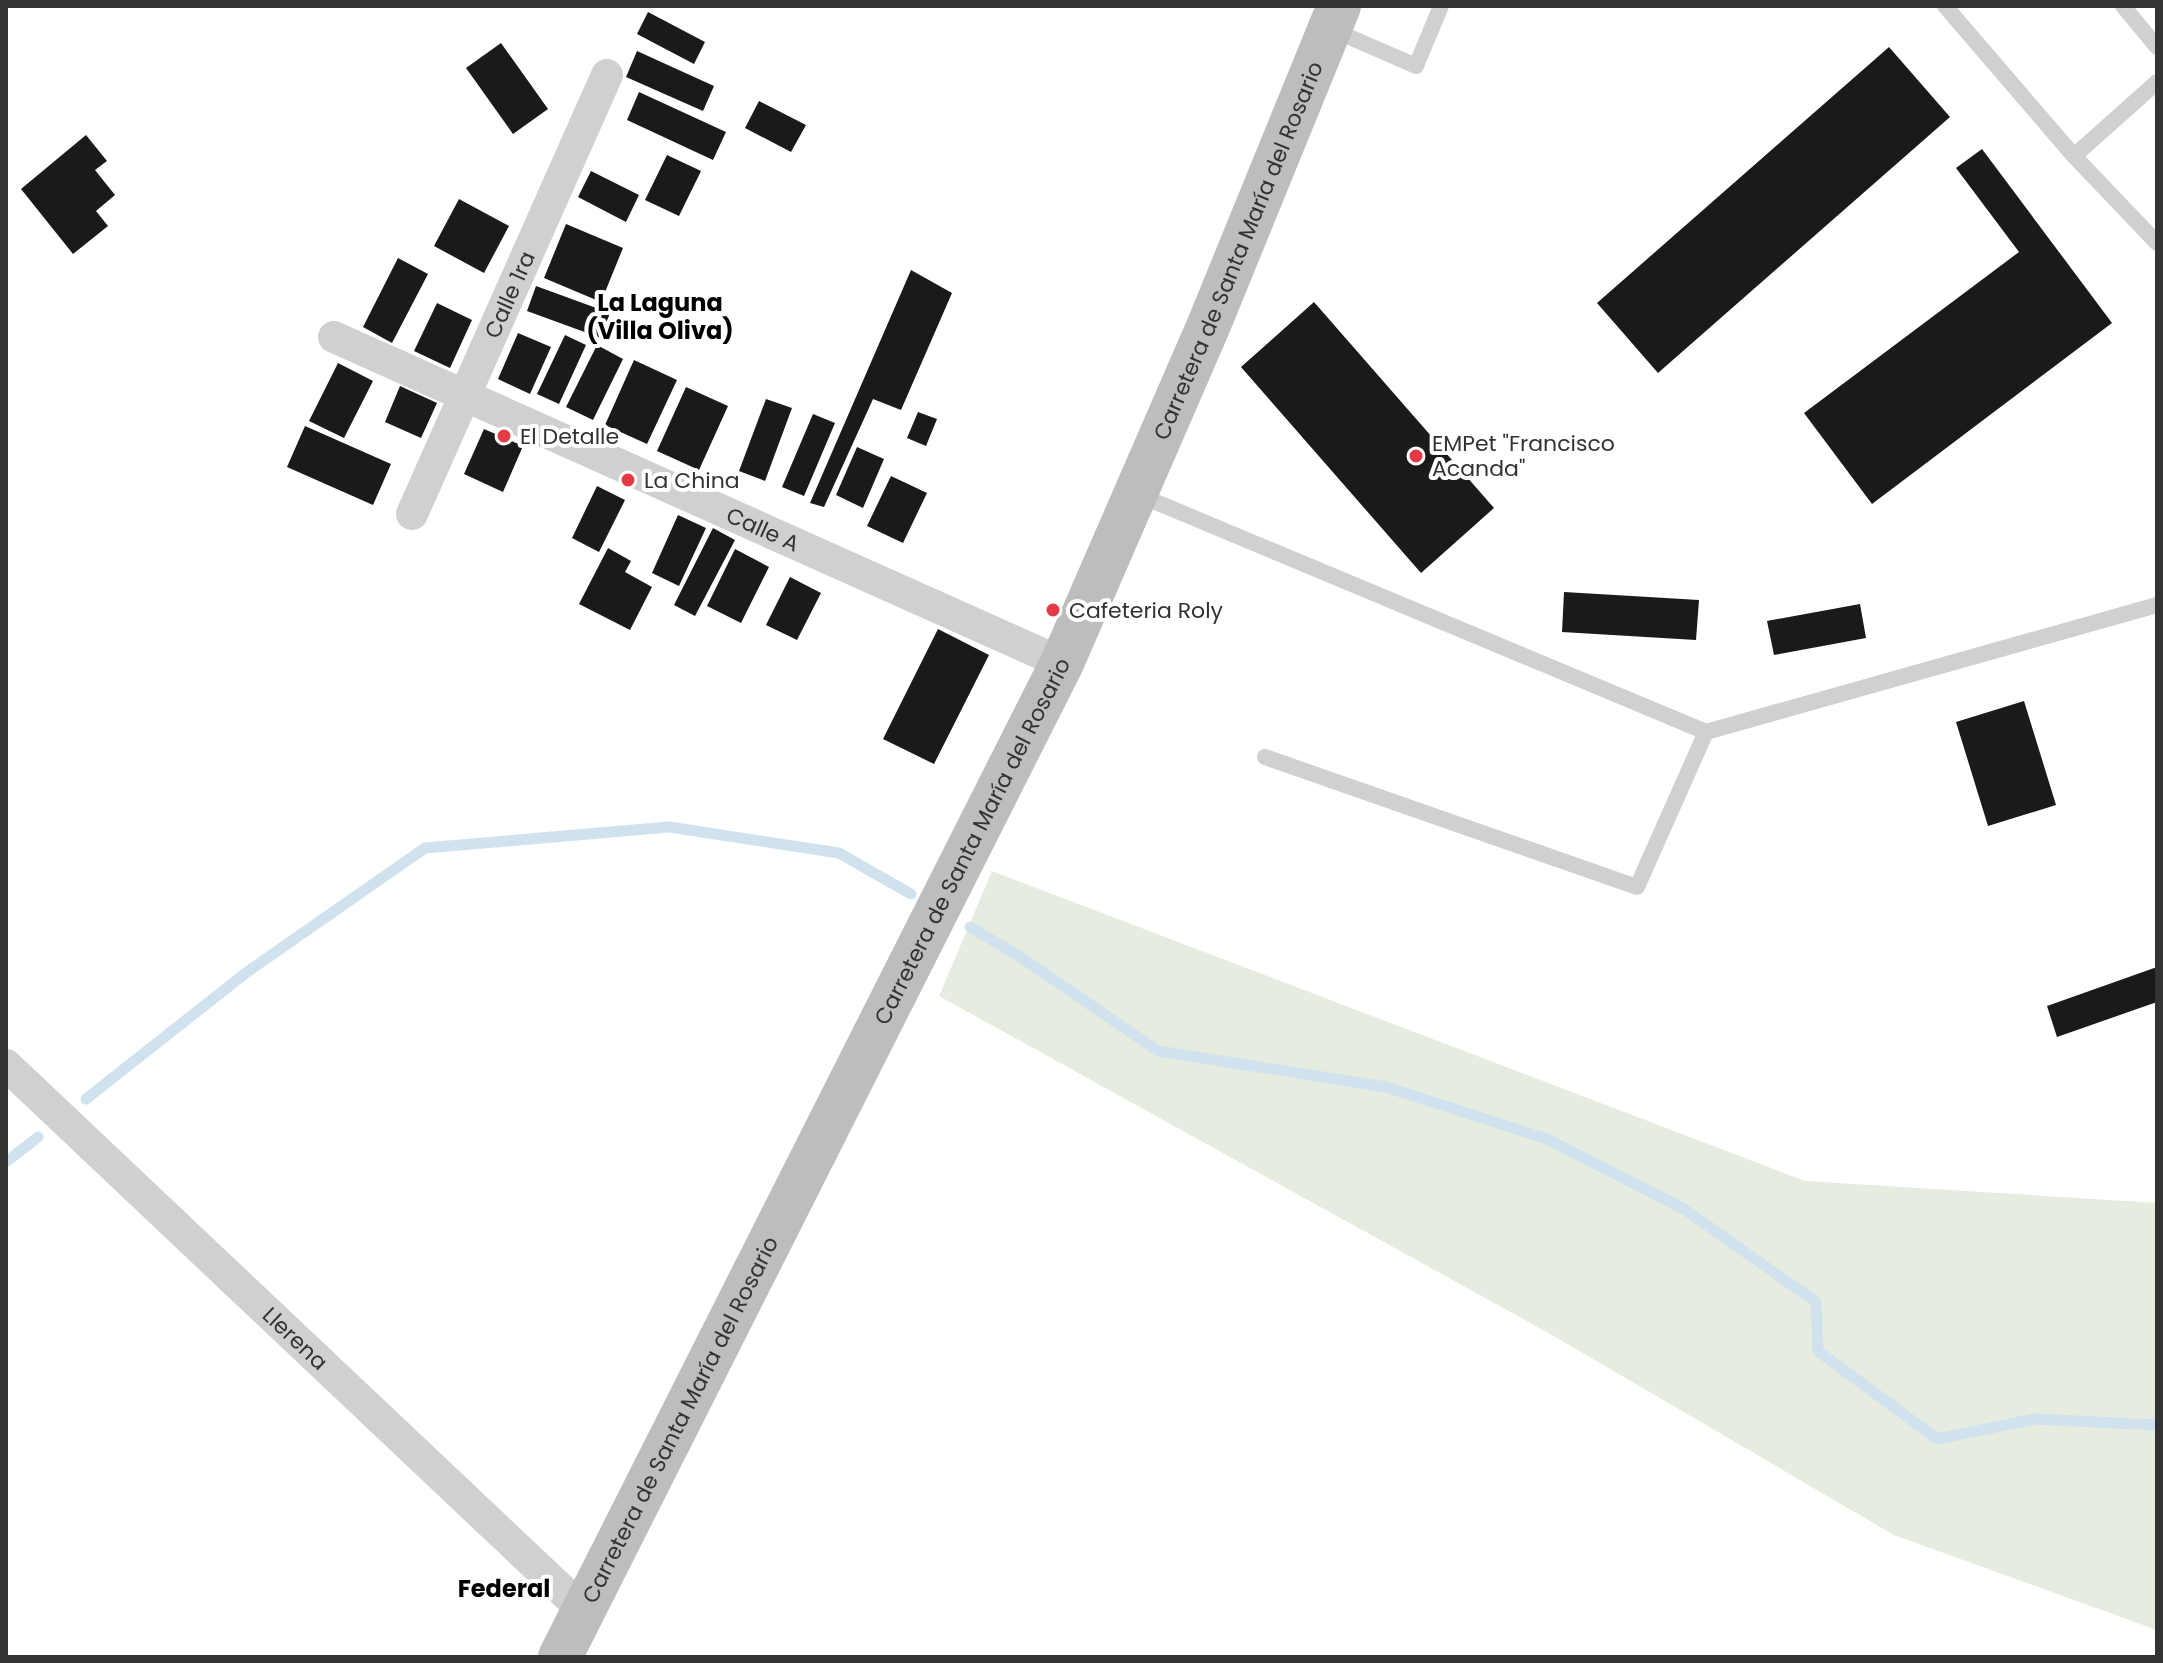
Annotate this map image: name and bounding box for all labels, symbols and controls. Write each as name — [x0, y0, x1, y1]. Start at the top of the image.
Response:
street label: Carretera de Santa María del Rosario — [1146, 57, 1331, 445]
street label: Calle 1ra — [477, 246, 543, 343]
district label: La Laguna (Villa Oliva) — [586, 286, 734, 347]
place label: El Detalle — [520, 421, 619, 452]
marker: El Detalle — [495, 427, 513, 445]
place label: EMPet "Francisco Acanda" — [1432, 428, 1615, 484]
marker: EMPet "Francisco Acanda" — [1407, 447, 1425, 465]
place label: La China — [644, 465, 740, 496]
marker: La China — [619, 471, 637, 489]
street label: Calle A — [721, 500, 804, 560]
place label: Cafeteria Roly — [1069, 595, 1224, 626]
marker: Cafeteria Roly — [1044, 601, 1062, 619]
street label: Carretera de Santa María del Rosario — [867, 653, 1078, 1030]
street label: Carretera de Santa María del Rosario — [575, 1231, 786, 1609]
street label: Llerena — [255, 1300, 334, 1377]
district label: Federal — [458, 1572, 550, 1605]

